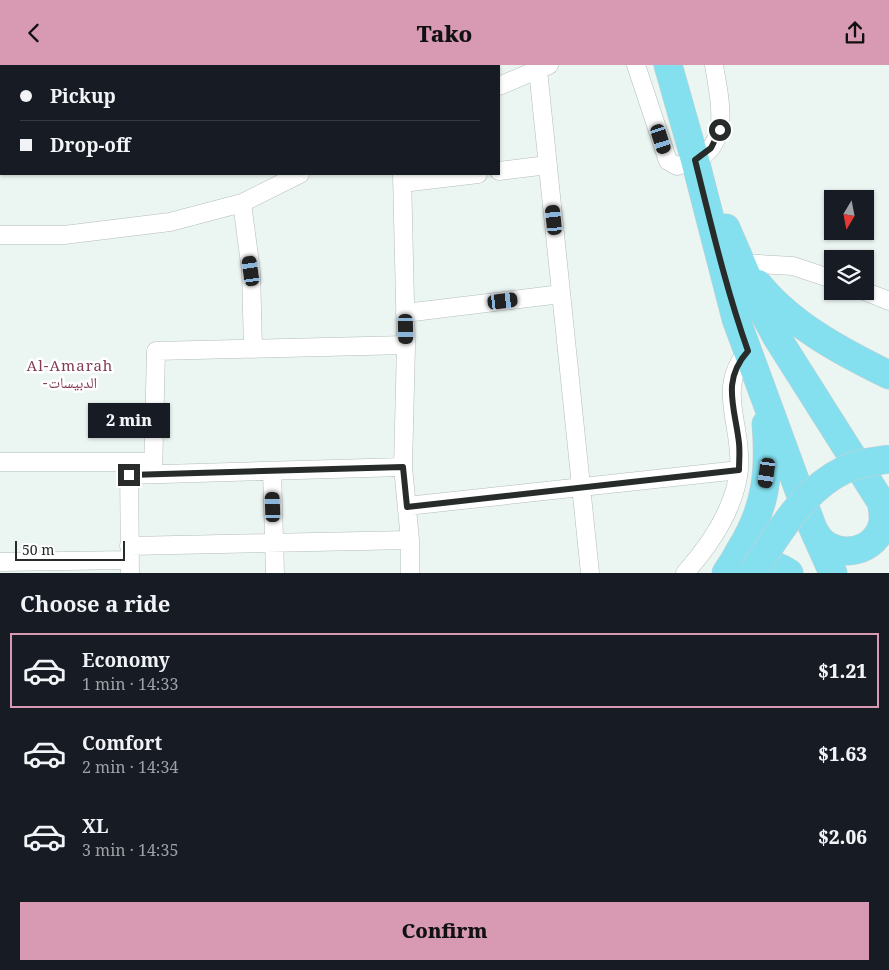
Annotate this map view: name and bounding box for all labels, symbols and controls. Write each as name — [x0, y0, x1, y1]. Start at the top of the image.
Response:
text: Tako — [417, 18, 472, 48]
icon: back — [20, 19, 48, 47]
icon: share — [841, 19, 869, 47]
text: Pickup — [50, 83, 116, 109]
route start — [709, 119, 731, 141]
car — [649, 122, 672, 156]
text: Drop-off — [50, 132, 130, 158]
north arrow — [824, 190, 874, 240]
map controls — [824, 190, 874, 300]
car — [544, 204, 563, 236]
button: layers — [824, 250, 874, 300]
car — [241, 255, 260, 287]
car — [487, 292, 518, 310]
car — [398, 314, 413, 344]
district label: Al-Amarah -الدبيسات — [27, 355, 113, 392]
callout: 2 min — [88, 403, 170, 437]
text: 2 min — [106, 409, 152, 431]
car — [757, 457, 776, 489]
route end — [118, 464, 140, 486]
car — [264, 492, 281, 522]
scale bar — [15, 537, 125, 561]
text: 50 m — [22, 540, 55, 559]
text: Choose a ride — [20, 588, 170, 618]
text: Economy — [82, 647, 170, 673]
icon: car — [22, 648, 67, 693]
text: $1.21 — [818, 658, 867, 684]
text: 1 min · 14:33 — [82, 673, 178, 695]
text: Comfort — [82, 730, 162, 756]
icon: car — [22, 731, 67, 776]
text: $1.63 — [818, 741, 867, 767]
text: 2 min · 14:34 — [82, 756, 178, 778]
text: XL — [82, 813, 108, 839]
icon: car — [22, 814, 67, 859]
text: $2.06 — [818, 824, 867, 850]
text: 3 min · 14:35 — [82, 839, 178, 861]
button: Confirm — [20, 902, 869, 960]

